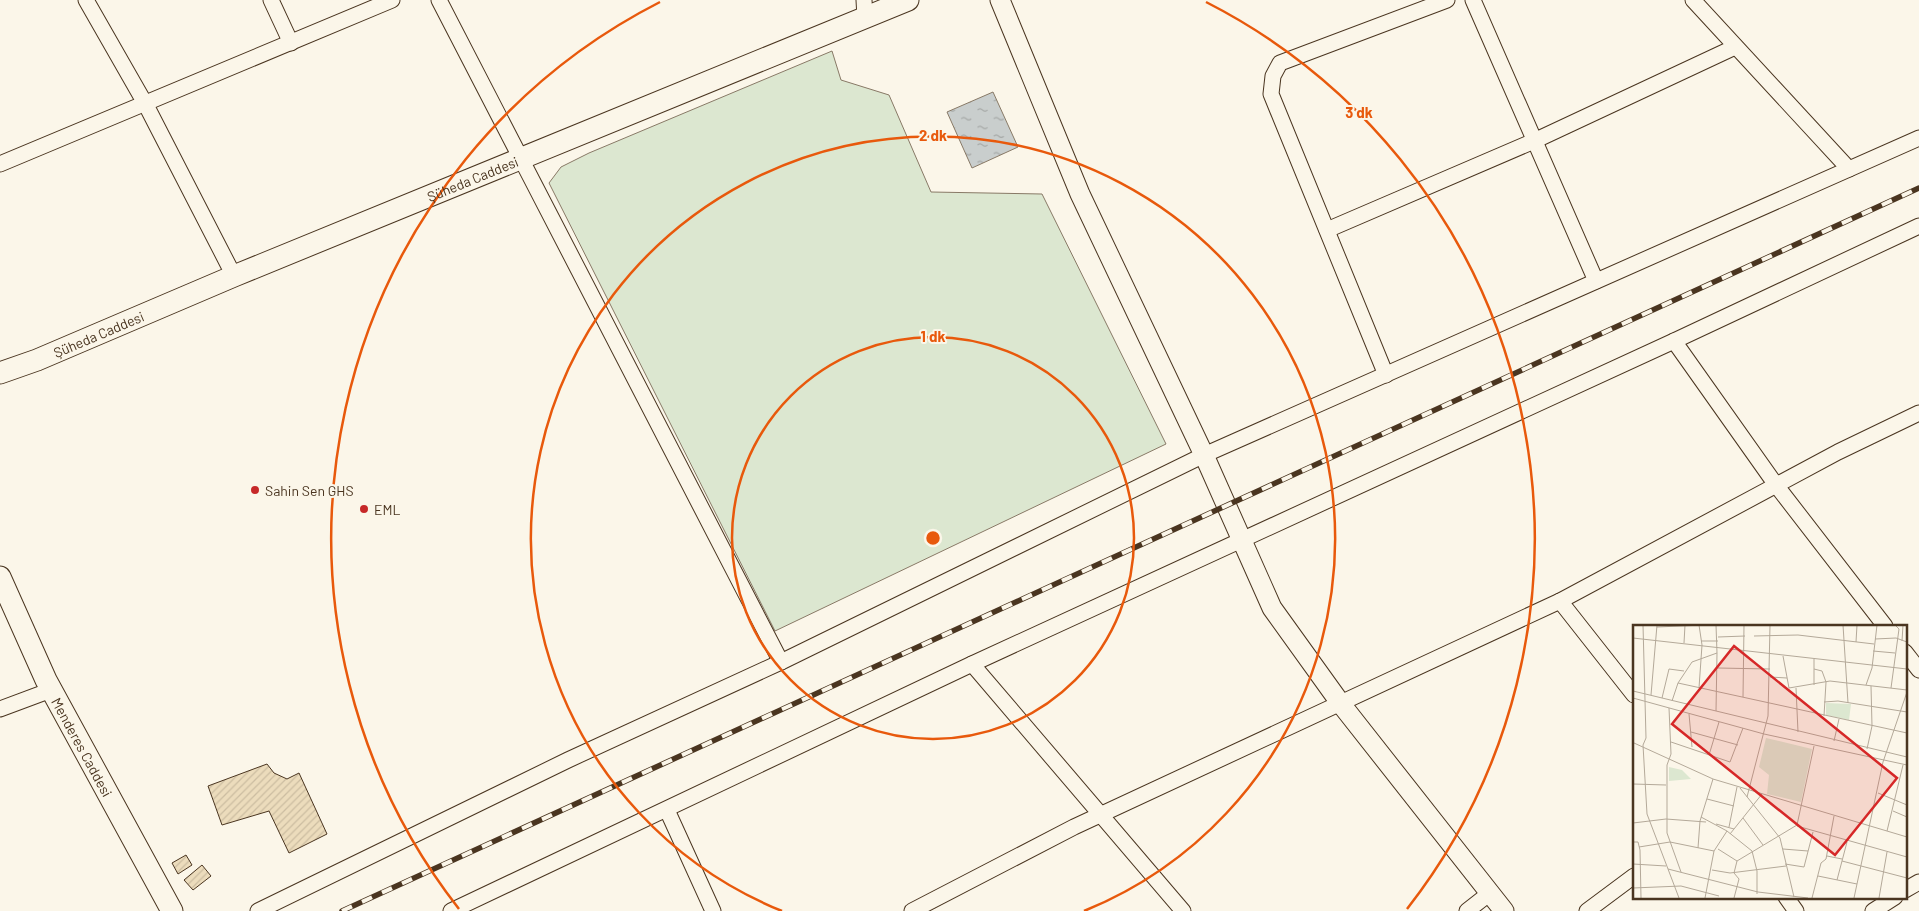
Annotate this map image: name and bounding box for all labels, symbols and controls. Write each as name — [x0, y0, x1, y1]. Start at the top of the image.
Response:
text: 3 dk — [1345, 103, 1373, 121]
text: 2 dk — [919, 126, 947, 144]
street label: Şüheda Caddesi — [424, 152, 520, 205]
street label: Şüheda Caddesi — [51, 307, 146, 361]
text: 1 dk — [921, 327, 945, 345]
place label: Sahin Sen GHS — [265, 482, 354, 499]
marker: Sahin Sen GHS — [249, 484, 261, 496]
place label: EML — [374, 501, 400, 518]
marker: EML — [358, 503, 370, 515]
centre of rings — [924, 529, 942, 547]
inset map — [1633, 625, 1906, 898]
street label: Menderes Caddesi — [49, 694, 116, 799]

